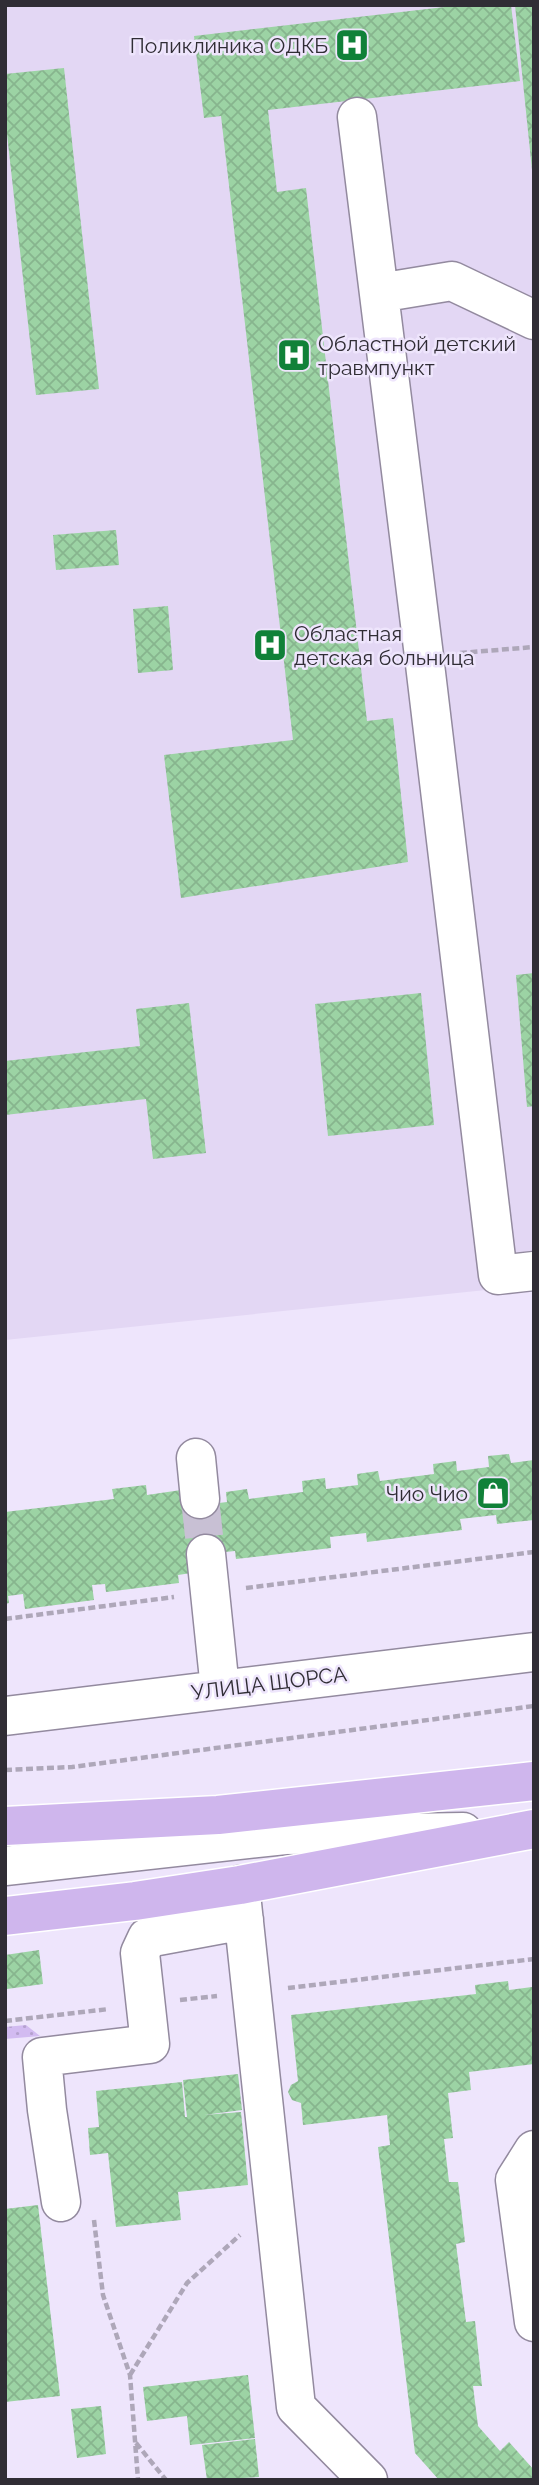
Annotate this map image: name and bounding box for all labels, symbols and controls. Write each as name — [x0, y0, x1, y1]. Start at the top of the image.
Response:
hospital icon: Поликлиника ОДКБ — [333, 26, 371, 64]
place label: Поликлиника ОДКБ — [130, 33, 328, 58]
place label: Областной детский травмпункт — [318, 331, 516, 380]
hospital icon: Областной детский травмпункт — [275, 336, 313, 374]
place label: Областная детская больница — [294, 621, 474, 670]
hospital icon: Областная детская больница — [251, 626, 289, 664]
shop icon: Чио Чио — [474, 1474, 512, 1512]
place label: Чио Чио — [386, 1481, 468, 1506]
street label: УЛИЦА ЩОРСА — [190, 1661, 348, 1705]

